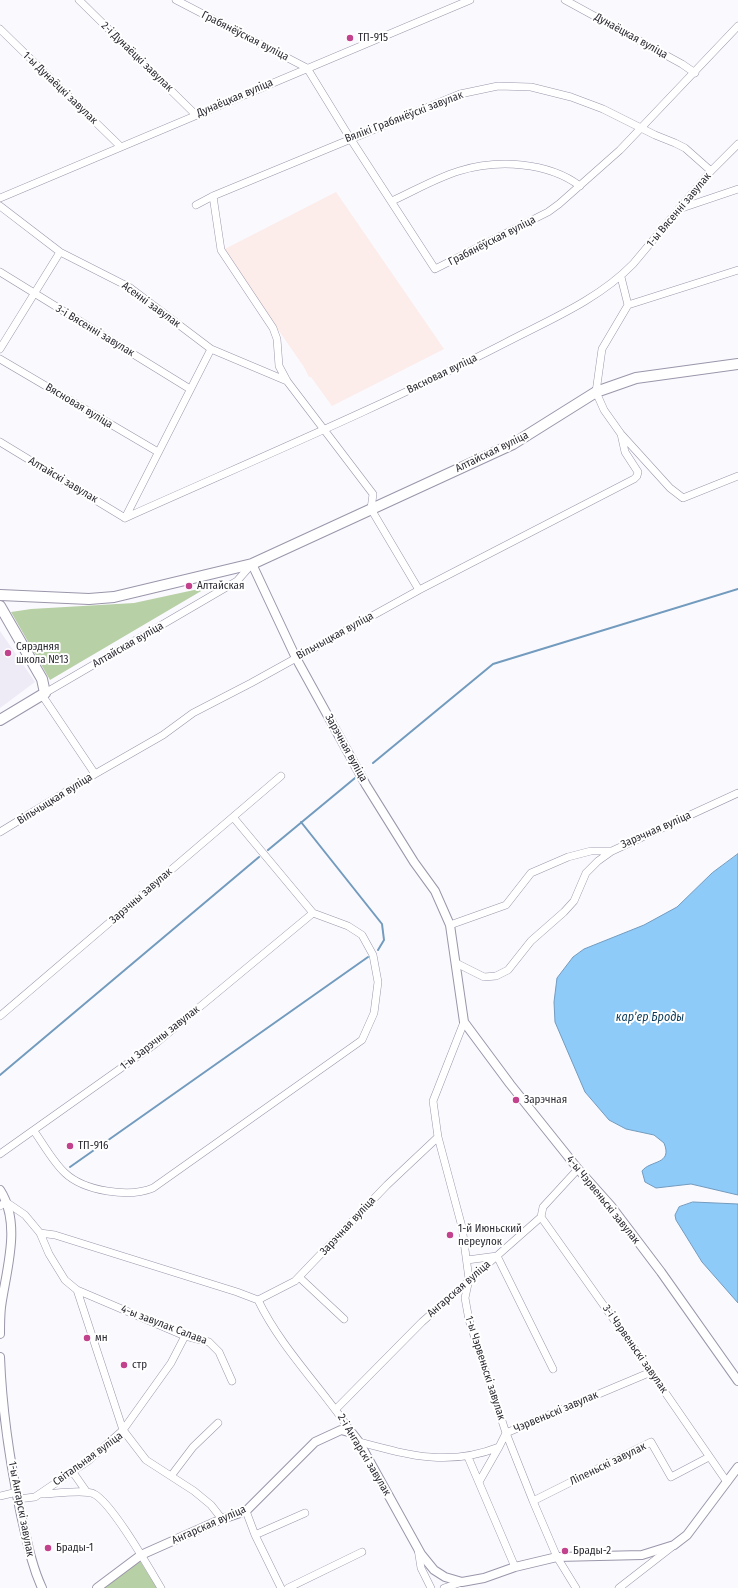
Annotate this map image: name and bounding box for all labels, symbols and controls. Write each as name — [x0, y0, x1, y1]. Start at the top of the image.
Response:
street label: Грабянёўская вуліца — [199, 8, 291, 64]
street label: Дунаёцкая вуліца — [592, 10, 670, 62]
street label: 2-і Дунаёцкі завулак — [98, 19, 176, 95]
place label: ТП-915 — [358, 31, 388, 45]
marker: ТП-915 — [345, 33, 355, 43]
street label: 1-ы Дунаёцкі завулак — [20, 49, 100, 127]
street label: Дунаёцкая вуліца — [195, 76, 275, 120]
street label: Вялікі Грабянёўскі завулак — [343, 88, 465, 146]
street label: 1-ы Вясенні завулак — [644, 170, 714, 250]
street label: Грабянёўская вуліца — [446, 213, 538, 269]
street label: Асенні завулак — [119, 279, 183, 331]
street label: 3-і Вясенні завулак — [53, 302, 137, 360]
street label: Вясновая вуліца — [405, 351, 479, 397]
street label: Вясновая вуліца — [43, 381, 115, 431]
street label: Алтайская вуліца — [453, 429, 531, 475]
street label: Алтайскі завулак — [26, 454, 100, 506]
place label: Алтайская — [197, 579, 244, 593]
marker: Алтайская — [184, 581, 194, 591]
street label: Вільчыцкая вуліца — [294, 609, 376, 663]
street label: Алтайская вуліца — [90, 619, 166, 671]
place label: Сярэдняя школа №13 — [16, 640, 69, 666]
marker: Сярэдняя школа №13 — [3, 648, 13, 658]
street label: Зарэчная вуліца — [322, 712, 370, 784]
street label: Вільчыцкая вуліца — [15, 771, 95, 827]
street label: Зарэчная вуліца — [619, 809, 693, 851]
street label: Зарэчны завулак — [107, 865, 175, 927]
street label: 1-ы Зарэчны завулак — [118, 1003, 202, 1073]
water label: карʼер Броды — [616, 1011, 684, 1025]
place label: Зарэчная — [524, 1093, 567, 1107]
marker: Зарэчная — [511, 1095, 521, 1105]
place label: ТП-916 — [78, 1139, 109, 1153]
marker: ТП-916 — [65, 1141, 75, 1151]
street label: 4-ы Чэрвеньскі завулак — [563, 1153, 643, 1247]
street label: Зарэчная вуліца — [317, 1194, 379, 1258]
place label: 1-й Июньский переулок — [458, 1222, 522, 1248]
marker: 1-й Июньский переулок — [445, 1230, 455, 1240]
street label: Ангарская вуліца — [425, 1258, 493, 1320]
street label: 3-і Чэрвеньскі завулак — [600, 1302, 670, 1396]
street label: 4-ы завулак Салава — [119, 1303, 209, 1347]
street label: 1-ы Чэрвеньскі завулак — [462, 1314, 508, 1422]
place label: мн — [95, 1331, 108, 1345]
marker: мн — [82, 1333, 92, 1343]
place label: стр — [132, 1358, 147, 1372]
marker: стр — [119, 1360, 129, 1370]
street label: Чэрвеньскі завулак — [512, 1388, 600, 1436]
street label: 2-і Ангарскі завулак — [334, 1412, 394, 1498]
street label: Світальная вуліца — [51, 1429, 125, 1489]
street label: Ліпеньскі завулак — [568, 1440, 648, 1488]
street label: 1-ы Ангарскі завулак — [5, 1460, 37, 1558]
street label: Ангарская вуліца — [170, 1503, 248, 1547]
place label: Брады-1 — [56, 1541, 93, 1555]
marker: Брады-1 — [43, 1543, 53, 1553]
place label: Брады-2 — [573, 1544, 611, 1558]
marker: Брады-2 — [560, 1546, 570, 1556]

